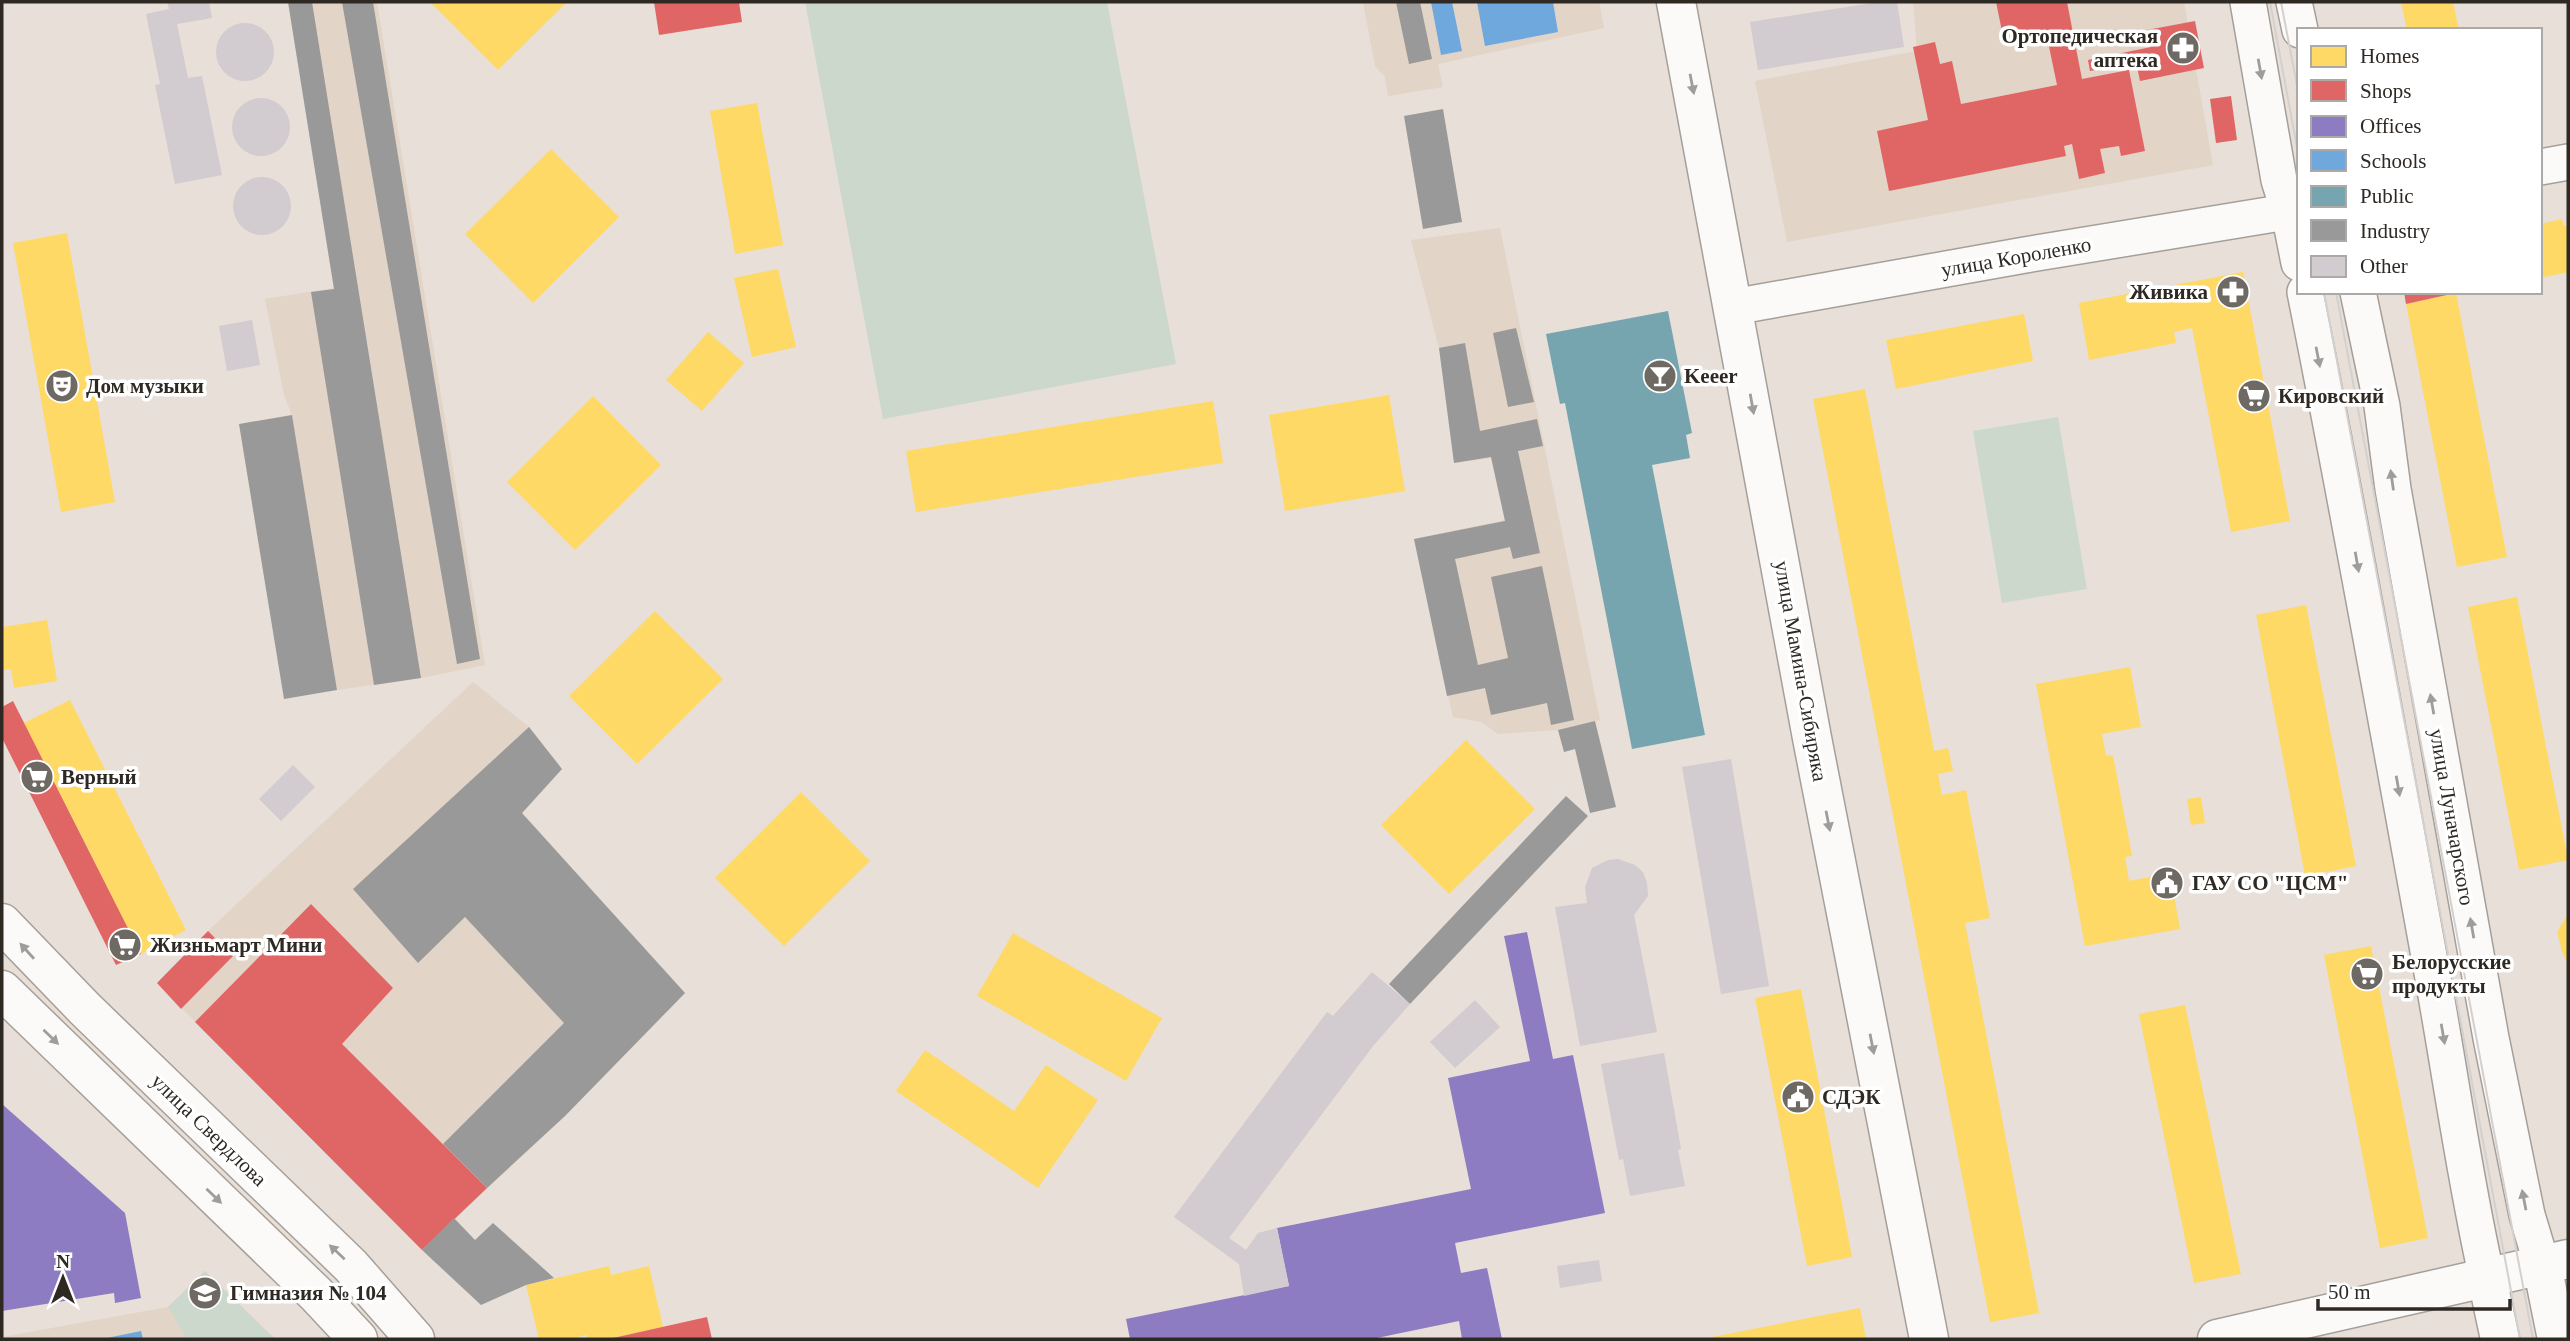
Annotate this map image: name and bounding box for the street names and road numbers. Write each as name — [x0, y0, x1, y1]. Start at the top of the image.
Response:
street label: улица Короленко — [1939, 232, 2093, 282]
street label: улица Мамина-Сибиряка — [1770, 559, 1832, 784]
street label: улица Луначарского — [2425, 727, 2479, 907]
street label: улица Свердлова — [146, 1069, 272, 1192]

